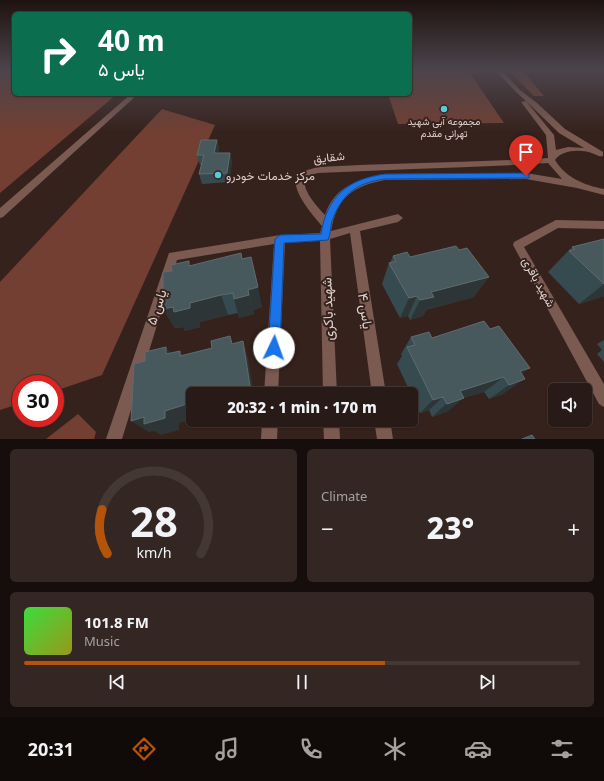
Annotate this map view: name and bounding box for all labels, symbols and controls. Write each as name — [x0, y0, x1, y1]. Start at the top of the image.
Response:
text: 40 m — [98, 21, 165, 59]
icon: right — [32, 28, 84, 80]
text: یاس ۵ — [98, 57, 145, 81]
marker: مجموعه آبی شهید تهرانی مقدم — [439, 104, 449, 114]
place label: مجموعه آبی شهید تهرانی مقدم — [408, 114, 480, 140]
pin — [509, 135, 543, 176]
icon: arrive — [515, 141, 537, 163]
street label: شقایق — [312, 147, 346, 167]
place label: مرکز خدمات خودرو — [226, 167, 315, 184]
marker: مرکز خدمات خودرو — [213, 170, 223, 180]
street label: شهید باقری — [518, 254, 560, 310]
street label: شهید باکری — [316, 277, 338, 341]
street label: یاس ۵ — [141, 287, 171, 327]
street label: یاس ۴ — [354, 292, 378, 330]
position arrow — [253, 327, 295, 369]
speed limit sign: 30 — [12, 375, 64, 427]
map controls — [548, 383, 592, 427]
button: sound — [548, 383, 592, 427]
text: 20:32 · 1 min · 170 m — [227, 397, 377, 417]
text: Climate — [321, 487, 367, 505]
text: 28 — [130, 492, 177, 548]
text: 23° — [427, 507, 474, 548]
text: − — [321, 513, 334, 543]
text: + — [567, 513, 580, 543]
text: km/h — [136, 542, 171, 561]
text: 101.8 FM — [84, 612, 149, 632]
text: Music — [84, 632, 120, 650]
icon: previous — [106, 671, 128, 693]
icon: pause — [291, 671, 313, 693]
icon: next — [476, 671, 498, 693]
icon: directions — [130, 735, 158, 763]
icon: music — [213, 735, 241, 763]
icon: phone — [297, 735, 325, 763]
icon: climate — [381, 735, 409, 763]
icon: car — [464, 735, 492, 763]
icon: filters — [548, 735, 576, 763]
text: 20:31 — [28, 737, 74, 761]

